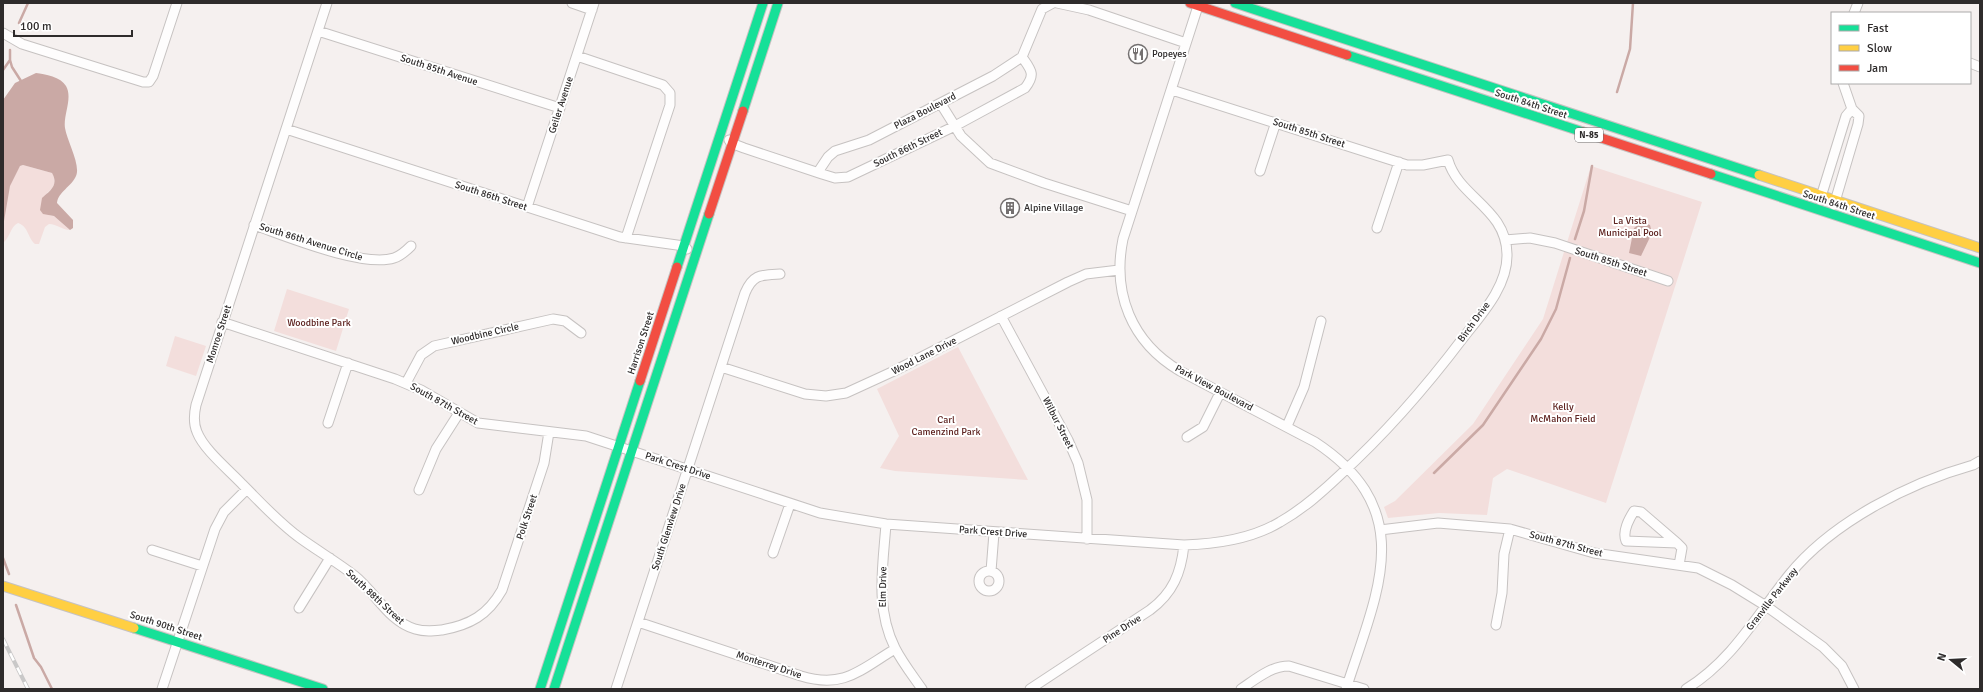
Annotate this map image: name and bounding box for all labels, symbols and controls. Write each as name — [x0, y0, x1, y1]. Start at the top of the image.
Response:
scale bar — [14, 12, 132, 38]
legend — [1831, 12, 1971, 84]
text: 100 m — [20, 19, 52, 34]
text: Fast — [1867, 21, 1888, 36]
text: Slow — [1867, 41, 1892, 56]
restaurant icon: Popeyes — [1127, 43, 1149, 65]
place label: Popeyes — [1152, 48, 1187, 60]
street label: South 85th Avenue — [399, 52, 479, 88]
text: Jam — [1867, 61, 1888, 76]
street label: Geiler Avenue — [546, 75, 576, 135]
street label: South 84th Street — [1493, 87, 1569, 122]
street label: Plaza Boulevard — [892, 90, 958, 132]
street label: South 85th Street — [1271, 116, 1347, 151]
street label: South 86th Street — [871, 126, 945, 170]
road number: N-85 — [1575, 128, 1603, 142]
street label: South 86th Street — [453, 179, 529, 214]
street label: South 84th Street — [1801, 188, 1877, 223]
building icon: Alpine Village — [999, 197, 1021, 219]
place label: Alpine Village — [1024, 202, 1083, 214]
park label: La Vista Municipal Pool — [1598, 215, 1662, 239]
street label: South 86th Avenue Circle — [258, 221, 364, 263]
street label: South 85th Street — [1573, 245, 1649, 280]
street label: Birch Drive — [1455, 299, 1493, 345]
street label: Monroe Street — [204, 303, 234, 365]
street label: Harrison Street — [625, 310, 657, 376]
park label: Woodbine Park — [287, 317, 351, 329]
street label: Woodbine Circle — [450, 320, 520, 348]
street label: Wood Lane Drive — [890, 334, 958, 378]
street label: Park View Boulevard — [1173, 362, 1255, 414]
street label: South 87th Street — [408, 380, 480, 428]
street label: Wilbur Street — [1040, 395, 1076, 451]
park label: Kelly McMahon Field — [1530, 401, 1596, 425]
park label: Carl Camenzind Park — [912, 414, 980, 438]
street label: Park Crest Drive — [644, 450, 712, 482]
street label: South Glenview Drive — [649, 482, 689, 572]
street label: Polk Street — [514, 492, 540, 541]
street label: Park Crest Drive — [958, 524, 1028, 540]
street label: South 87th Street — [1528, 528, 1604, 560]
street label: Granville Parkway — [1744, 565, 1800, 633]
street label: Elm Drive — [877, 566, 889, 608]
street label: South 88th Street — [343, 567, 407, 627]
street label: South 90th Street — [128, 609, 204, 644]
street label: Pine Drive — [1101, 612, 1143, 646]
north arrow — [1931, 640, 1971, 680]
street label: Monterrey Drive — [735, 649, 803, 681]
text: N — [1935, 651, 1949, 663]

